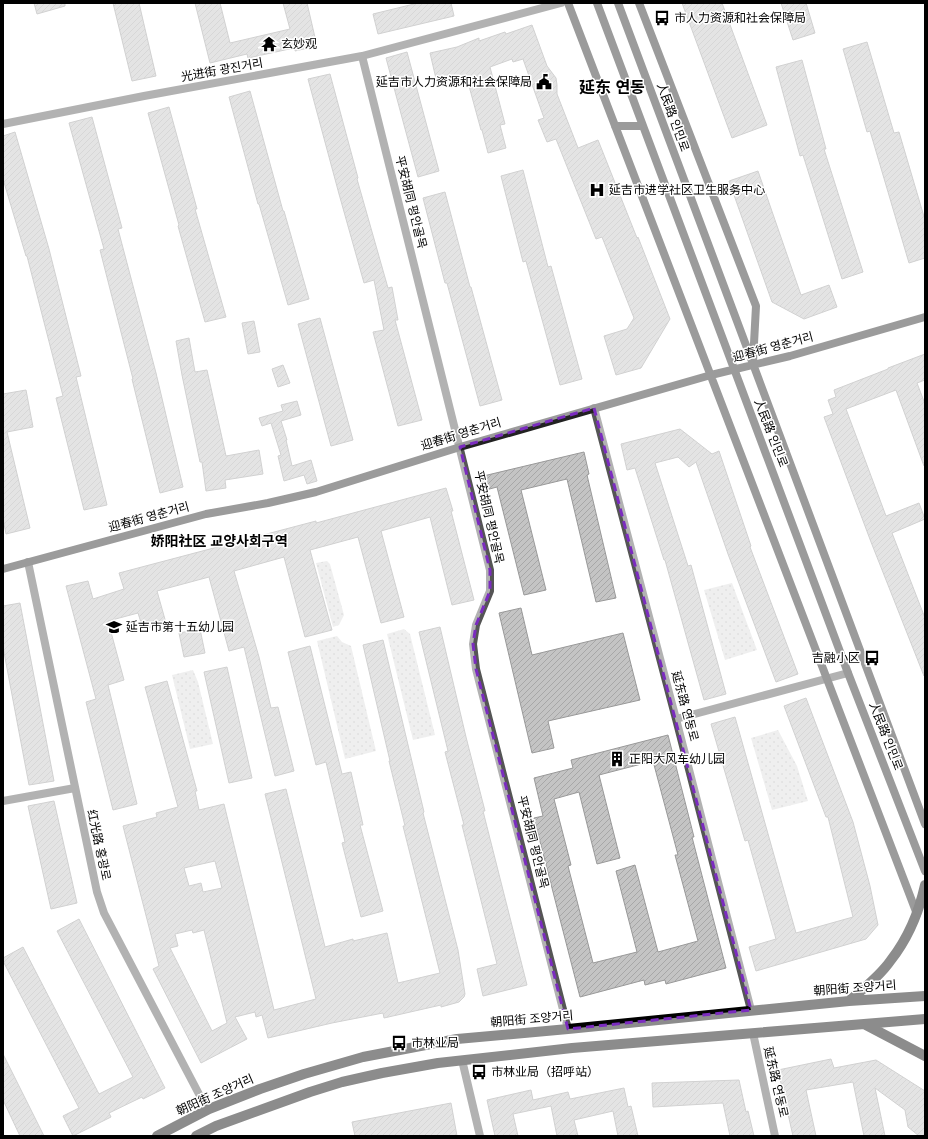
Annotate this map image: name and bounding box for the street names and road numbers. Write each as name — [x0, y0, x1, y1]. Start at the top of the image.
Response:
street label: 光进街 광진거리 — [180, 55, 264, 84]
street label: 人民路 인민로 — [654, 80, 693, 153]
street label: 平安胡同 평안골목 — [393, 154, 430, 250]
street label: 迎春街 영춘거리 — [731, 328, 815, 365]
street label: 人民路 인민로 — [752, 396, 791, 469]
street label: 迎春街 영춘거리 — [419, 414, 503, 453]
street label: 平安胡同 평안골목 — [471, 469, 508, 565]
street label: 迎春街 영춘거리 — [107, 498, 191, 535]
street label: 延东路 연동로 — [669, 669, 702, 743]
street label: 人民路 인민로 — [867, 699, 906, 772]
street label: 平安胡同 평안골목 — [515, 794, 552, 890]
street label: 红光路 홍광로 — [85, 808, 114, 882]
street label: 朝阳街 조양거리 — [813, 977, 897, 998]
street label: 朝阳街 조양거리 — [490, 1007, 574, 1030]
street label: 延东路 연동로 — [761, 1045, 792, 1119]
street label: 朝阳街 조양거리 — [174, 1071, 256, 1118]

